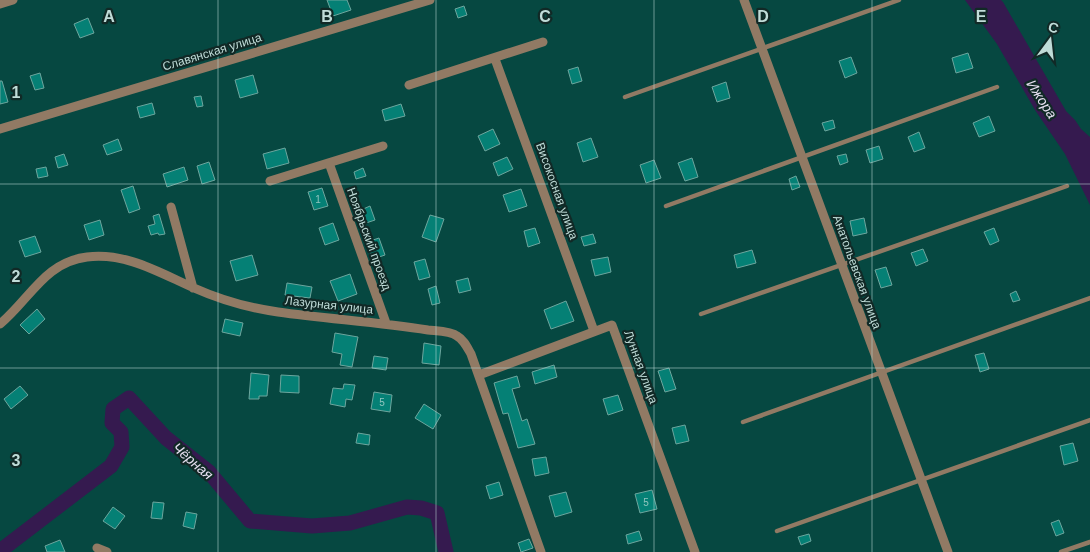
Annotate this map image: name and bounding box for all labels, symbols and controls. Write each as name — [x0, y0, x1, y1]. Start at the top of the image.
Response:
text: A — [103, 8, 115, 25]
text: B — [321, 8, 333, 25]
text: C — [539, 8, 551, 25]
text: D — [757, 8, 769, 25]
text: E — [976, 8, 987, 25]
north arrow — [1025, 15, 1075, 65]
text: С — [1046, 18, 1060, 36]
street label: Славянская улица — [161, 30, 263, 74]
water label: Ижора — [1024, 77, 1061, 122]
text: 1 — [12, 84, 21, 101]
street label: Високосная улица — [533, 141, 581, 241]
street label: Ноябрьский проезд — [344, 186, 394, 292]
house number: 1 — [315, 194, 321, 205]
street label: Анатольевская улица — [830, 213, 884, 331]
text: 2 — [12, 268, 21, 285]
street label: Лазурная улица — [284, 293, 374, 317]
street label: Лунная улица — [621, 329, 661, 406]
house number: 5 — [379, 397, 385, 408]
water label: Чёрная — [170, 439, 217, 483]
text: 3 — [12, 452, 21, 469]
house number: 5 — [643, 497, 649, 508]

